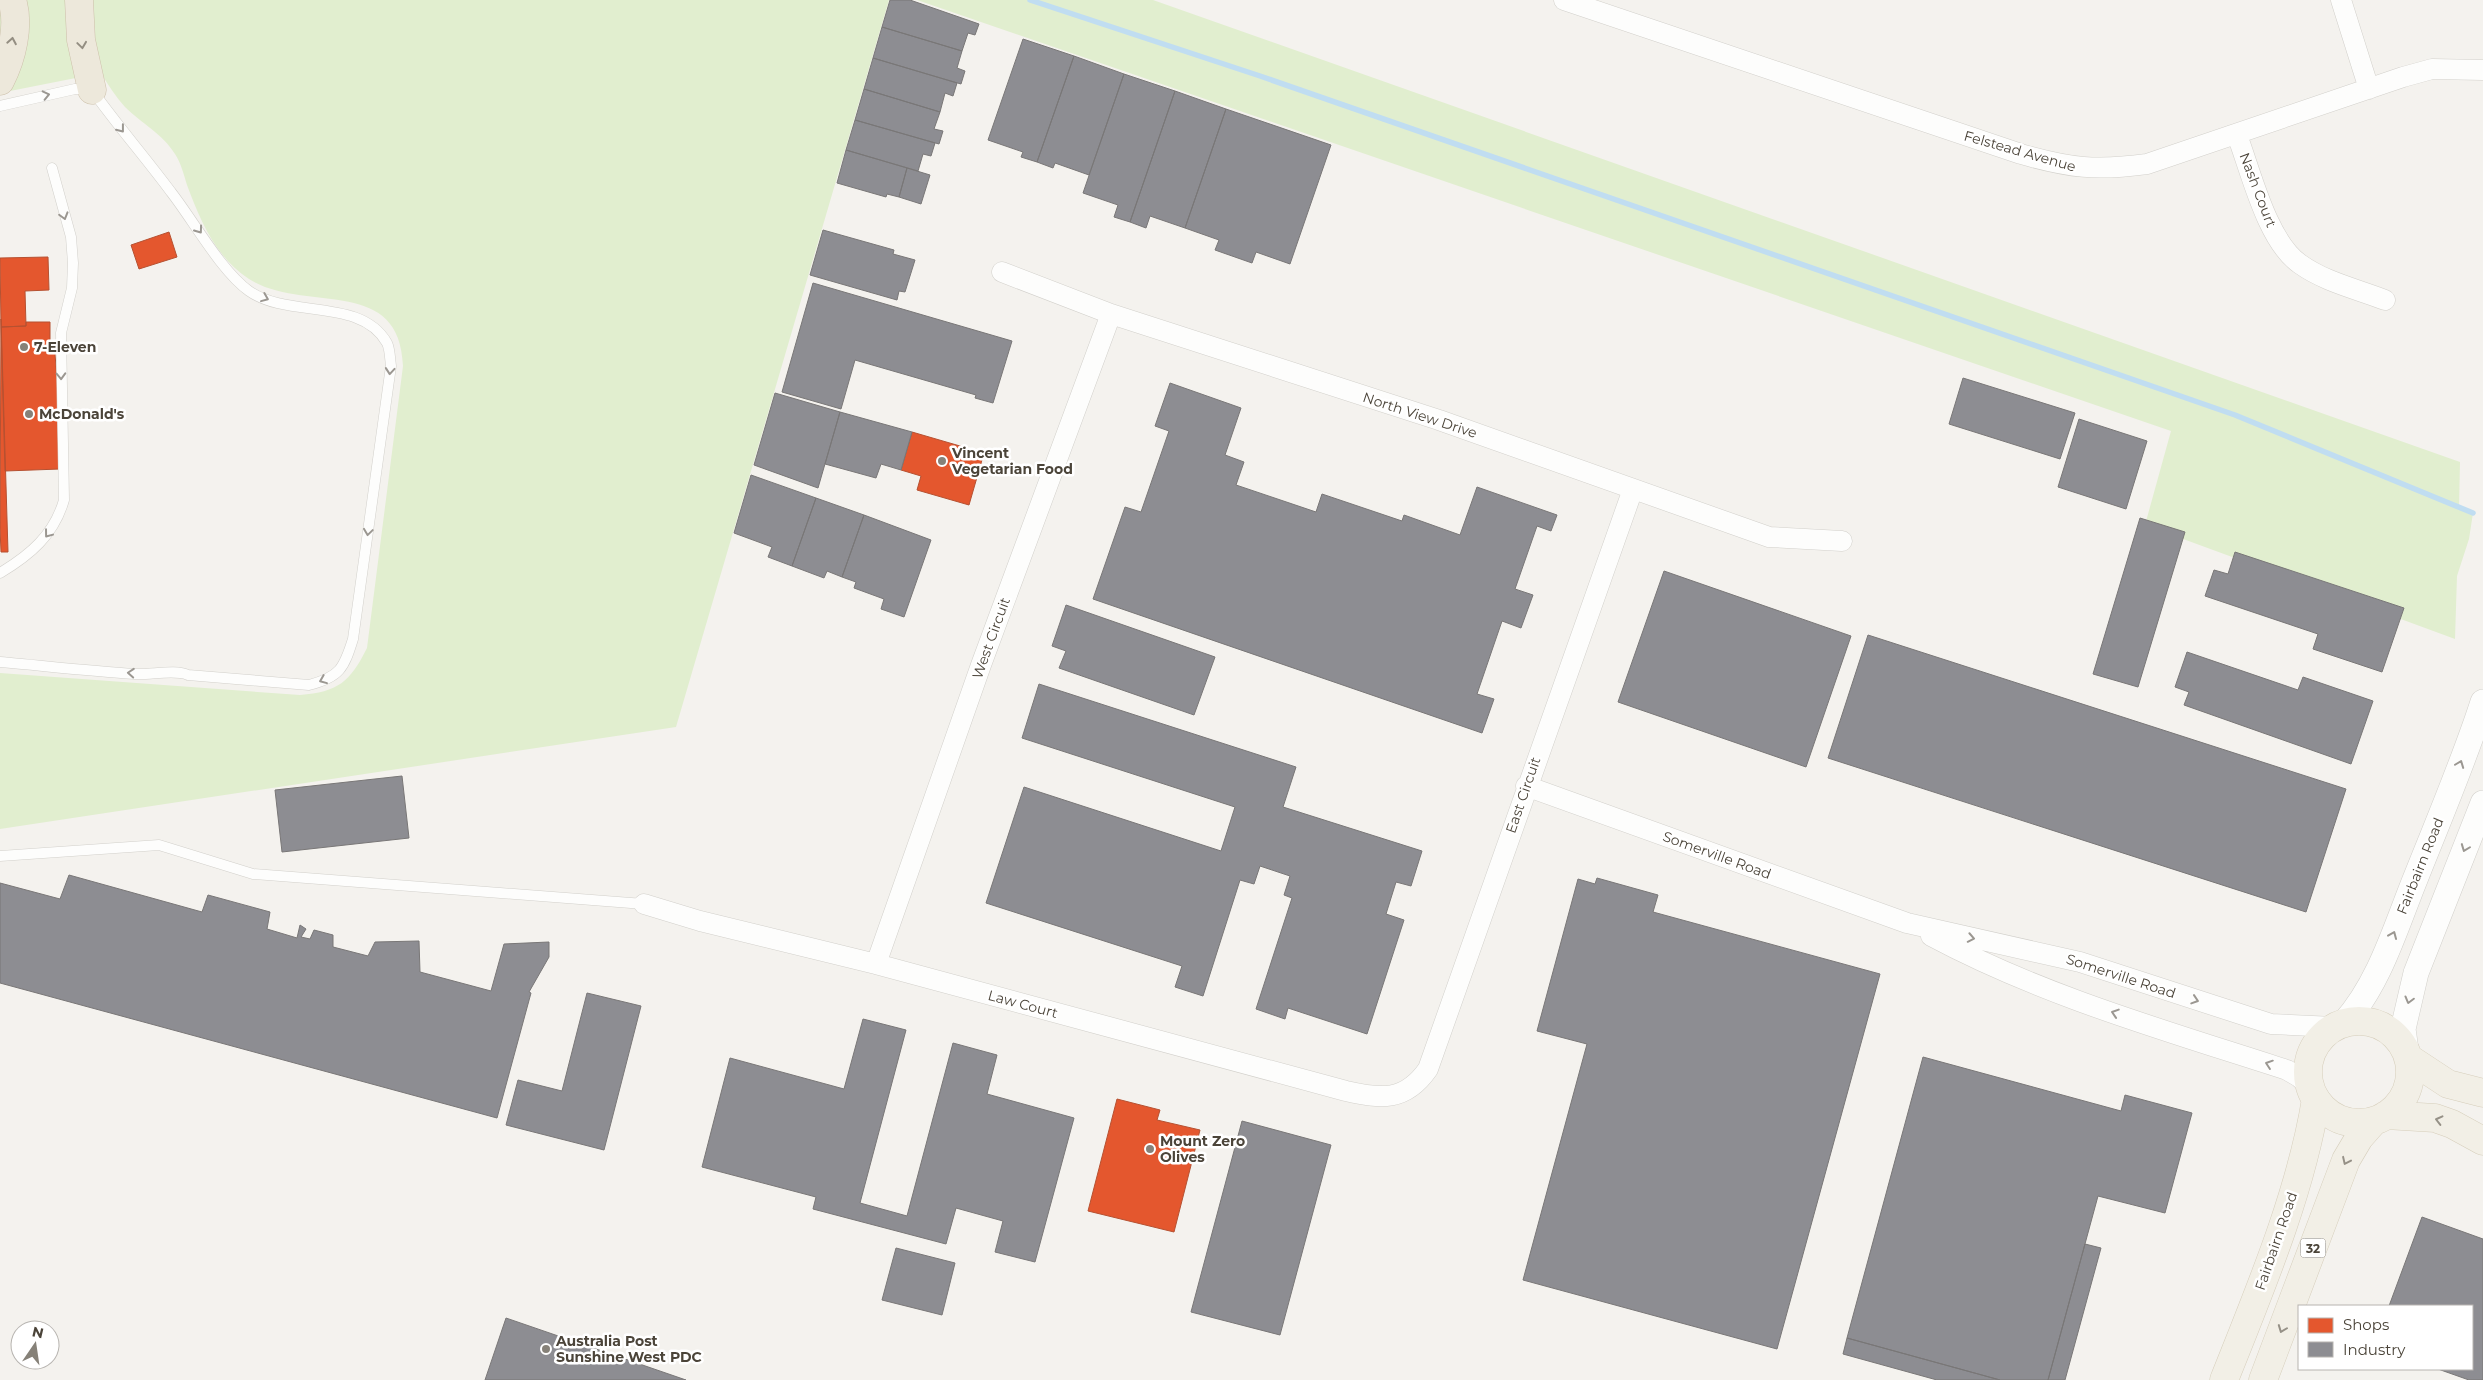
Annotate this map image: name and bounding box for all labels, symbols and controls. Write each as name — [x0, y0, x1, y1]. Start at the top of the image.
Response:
one-way arrow — [7, 37, 17, 45]
one-way arrow — [77, 41, 87, 50]
one-way arrow — [41, 90, 50, 101]
one-way arrow — [116, 123, 125, 132]
street label: Felstead Avenue — [1962, 126, 2078, 176]
street label: Nash Court — [2235, 150, 2281, 230]
one-way arrow — [58, 211, 68, 219]
one-way arrow — [193, 224, 202, 234]
one-way arrow — [261, 292, 269, 302]
place label: 7-Eleven — [34, 338, 96, 356]
marker: 7-Eleven — [18, 341, 30, 353]
one-way arrow — [385, 367, 396, 375]
one-way arrow — [56, 372, 67, 380]
street label: North View Drive — [1361, 388, 1479, 442]
place label: McDonald's — [39, 405, 125, 423]
marker: McDonald's — [23, 408, 35, 420]
place label: Vincent Vegetarian Food — [951, 444, 1073, 478]
marker: Vincent Vegetarian Food — [936, 455, 948, 467]
one-way arrow — [45, 528, 54, 538]
one-way arrow — [363, 528, 374, 536]
street label: West Circuit — [968, 595, 1014, 681]
one-way arrow — [127, 668, 135, 679]
one-way arrow — [319, 674, 328, 684]
street label: East Circuit — [1502, 754, 1545, 835]
one-way arrow — [2454, 761, 2464, 769]
street label: Fairbairn Road — [2392, 815, 2448, 917]
street label: Somerville Road — [1660, 827, 1774, 883]
one-way arrow — [2461, 843, 2471, 852]
one-way arrow — [2386, 931, 2397, 940]
one-way arrow — [1967, 932, 1976, 942]
street label: Somerville Road — [2064, 950, 2178, 1002]
street label: Law Court — [986, 986, 1060, 1022]
one-way arrow — [2190, 994, 2199, 1004]
one-way arrow — [2404, 996, 2415, 1005]
one-way arrow — [2111, 1008, 2119, 1018]
one-way arrow — [2265, 1060, 2273, 1070]
one-way arrow — [2435, 1115, 2444, 1126]
place label: Mount Zero Olives — [1160, 1132, 1245, 1166]
marker: Mount Zero Olives — [1144, 1143, 1156, 1155]
one-way arrow — [2342, 1156, 2353, 1165]
street label: Fairbairn Road — [2251, 1189, 2301, 1293]
road number: 32 — [2300, 1238, 2326, 1258]
legend — [2298, 1305, 2473, 1370]
text: Shops — [2343, 1315, 2389, 1334]
north arrow — [10, 1320, 60, 1370]
text: N — [30, 1322, 45, 1342]
one-way arrow — [2278, 1325, 2288, 1333]
place label: Australia Post Sunshine West PDC — [555, 1332, 702, 1366]
text: Industry — [2343, 1340, 2406, 1359]
marker: Australia Post Sunshine West PDC — [540, 1343, 552, 1355]

